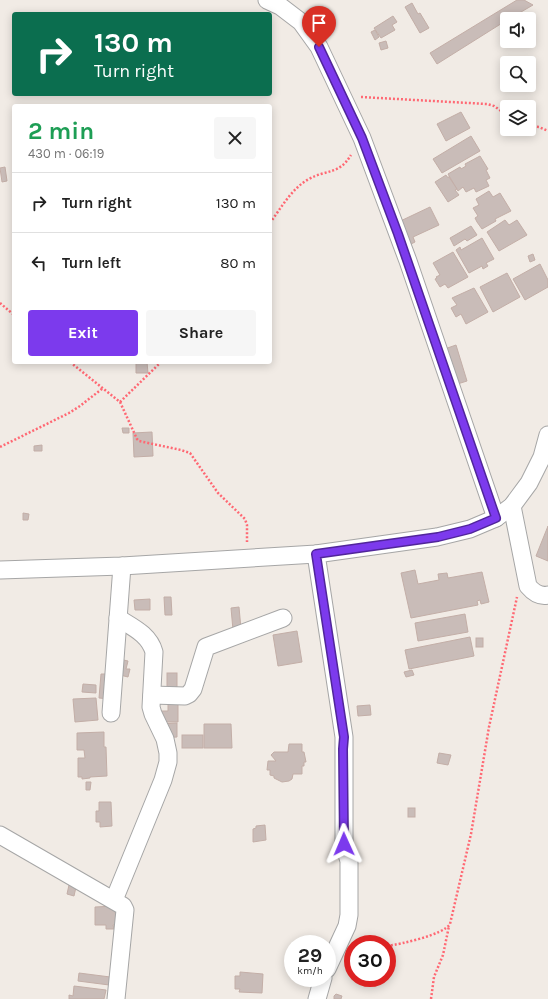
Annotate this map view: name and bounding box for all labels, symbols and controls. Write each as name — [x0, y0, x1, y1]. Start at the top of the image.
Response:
pin — [302, 6, 336, 47]
icon: arrive — [308, 12, 330, 34]
map controls — [500, 12, 536, 136]
button: sound — [500, 12, 536, 48]
text: 130 m — [94, 26, 173, 59]
icon: right — [28, 28, 80, 80]
button: search — [500, 56, 536, 92]
text: Turn right — [94, 60, 174, 82]
button: layers — [500, 100, 536, 136]
text: 2 min — [28, 117, 94, 145]
button: close — [214, 117, 256, 159]
text: 430 m · 06:19 — [28, 146, 104, 161]
icon: right — [28, 192, 50, 214]
text: Turn right — [62, 194, 132, 212]
text: 130 m — [216, 194, 256, 212]
icon: left — [28, 252, 50, 274]
text: Turn left — [62, 254, 121, 272]
text: 80 m — [220, 254, 256, 272]
button: Exit — [28, 310, 138, 356]
button: Share — [146, 310, 256, 356]
position arrow — [323, 823, 365, 865]
speed limit sign: 30 — [344, 935, 396, 987]
text: 29 — [298, 944, 322, 967]
text: km/h — [297, 965, 323, 977]

